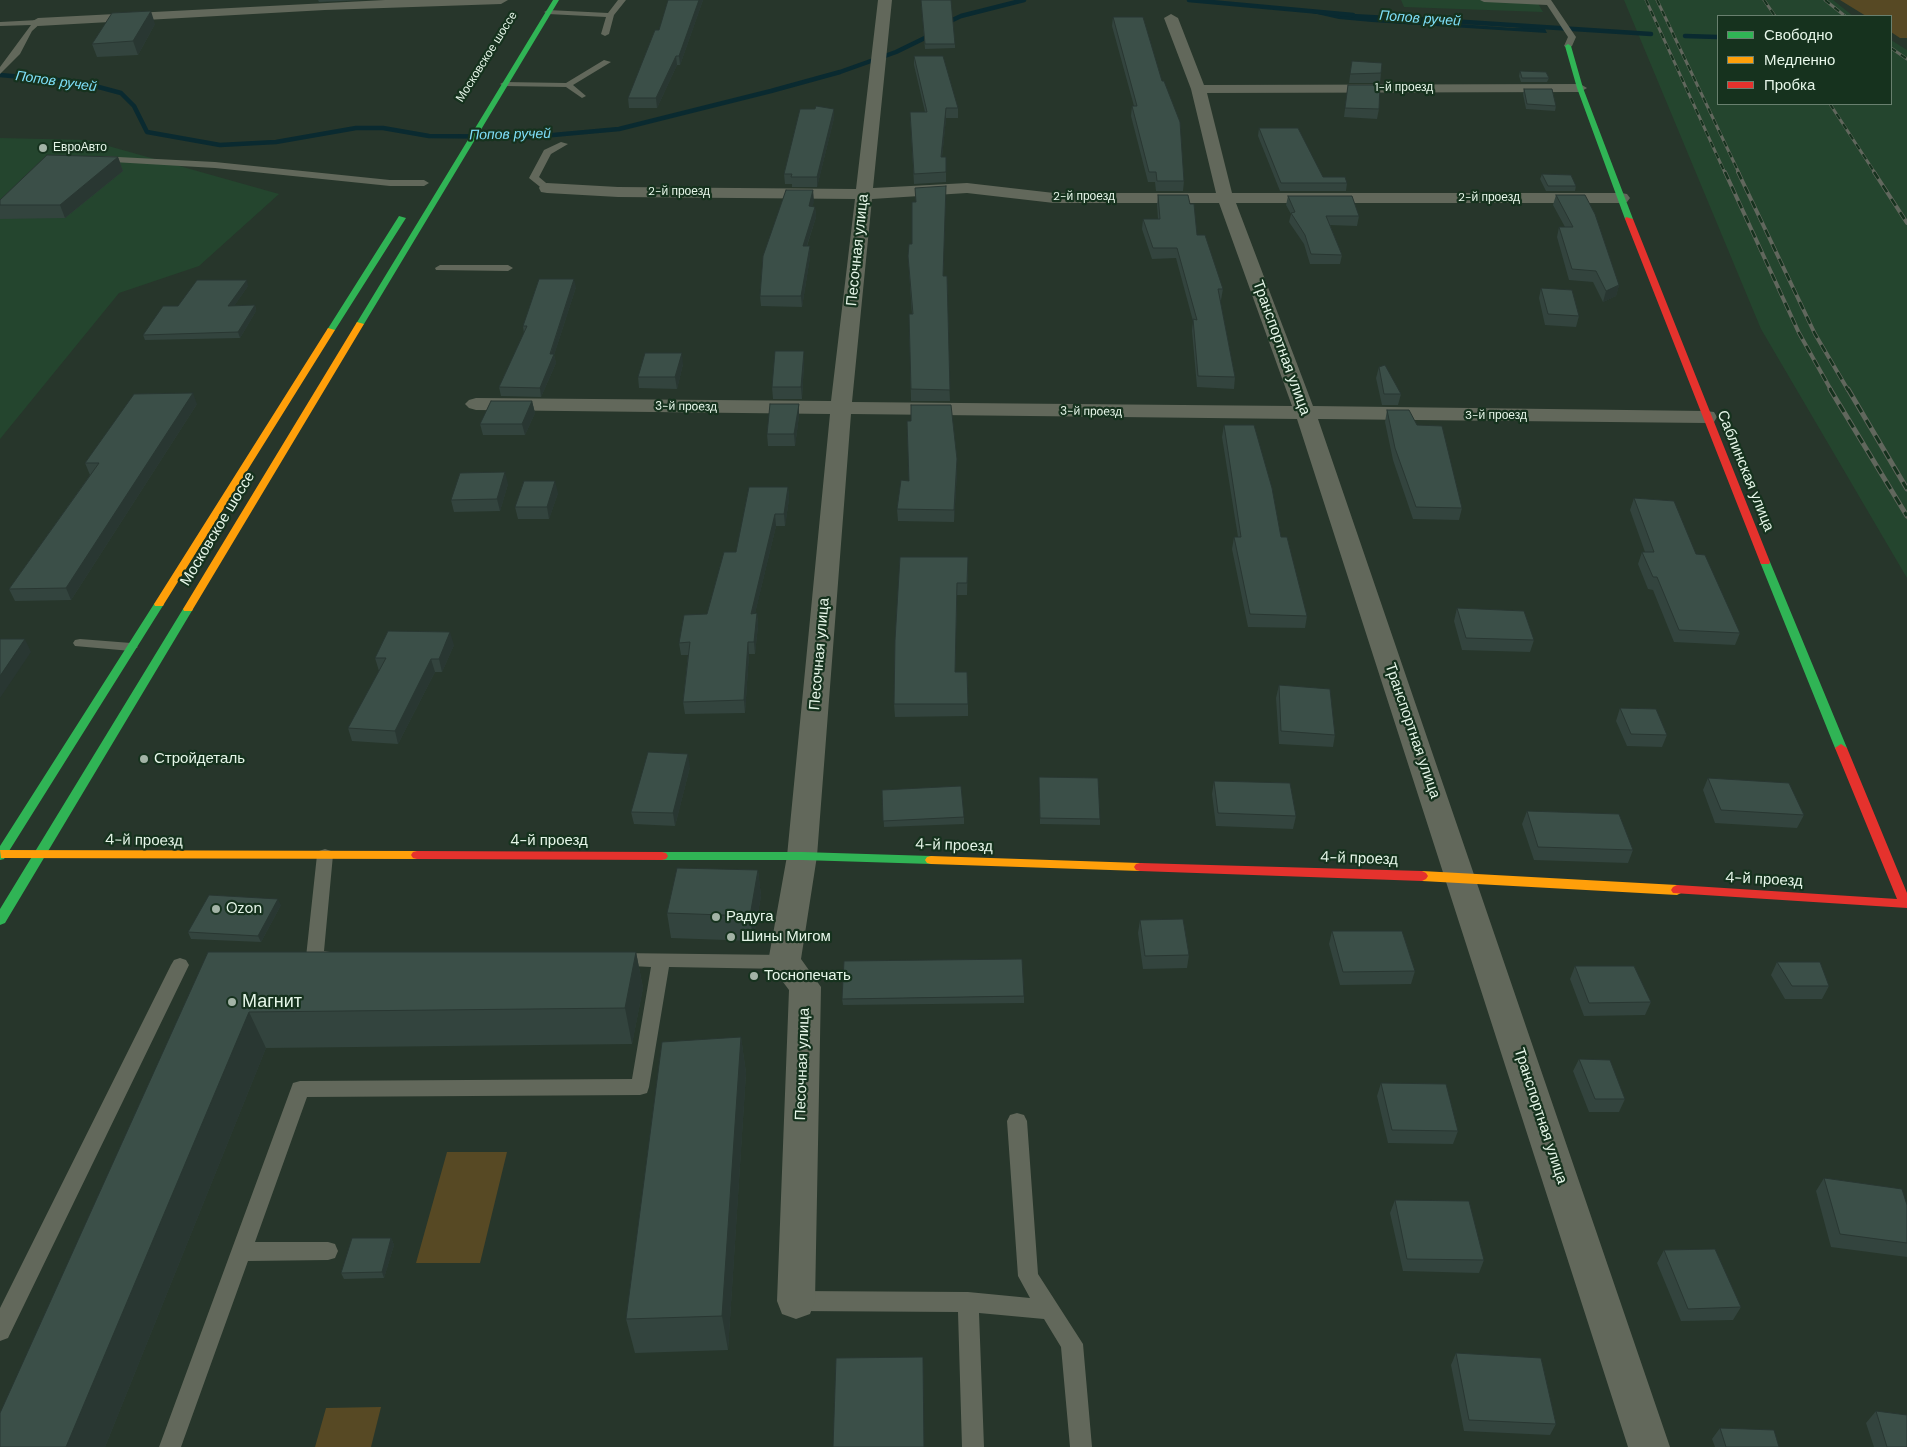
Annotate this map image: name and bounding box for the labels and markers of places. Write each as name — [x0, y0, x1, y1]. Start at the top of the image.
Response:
place label: ЕвроАвто — [53, 141, 107, 155]
marker: ЕвроАвто — [37, 142, 49, 154]
place label: Стройдеталь — [154, 750, 245, 768]
marker: Стройдеталь — [138, 753, 150, 765]
place label: Ozon — [226, 900, 262, 918]
marker: Ozon — [210, 903, 222, 915]
place label: Радуга — [726, 908, 774, 926]
marker: Радуга — [710, 911, 722, 923]
place label: Шины Мигом — [741, 928, 831, 946]
marker: Шины Мигом — [725, 931, 737, 943]
place label: Тоснопечать — [764, 967, 851, 985]
marker: Тоснопечать — [748, 970, 760, 982]
place label: Магнит — [242, 991, 302, 1013]
marker: Магнит — [226, 996, 238, 1008]

